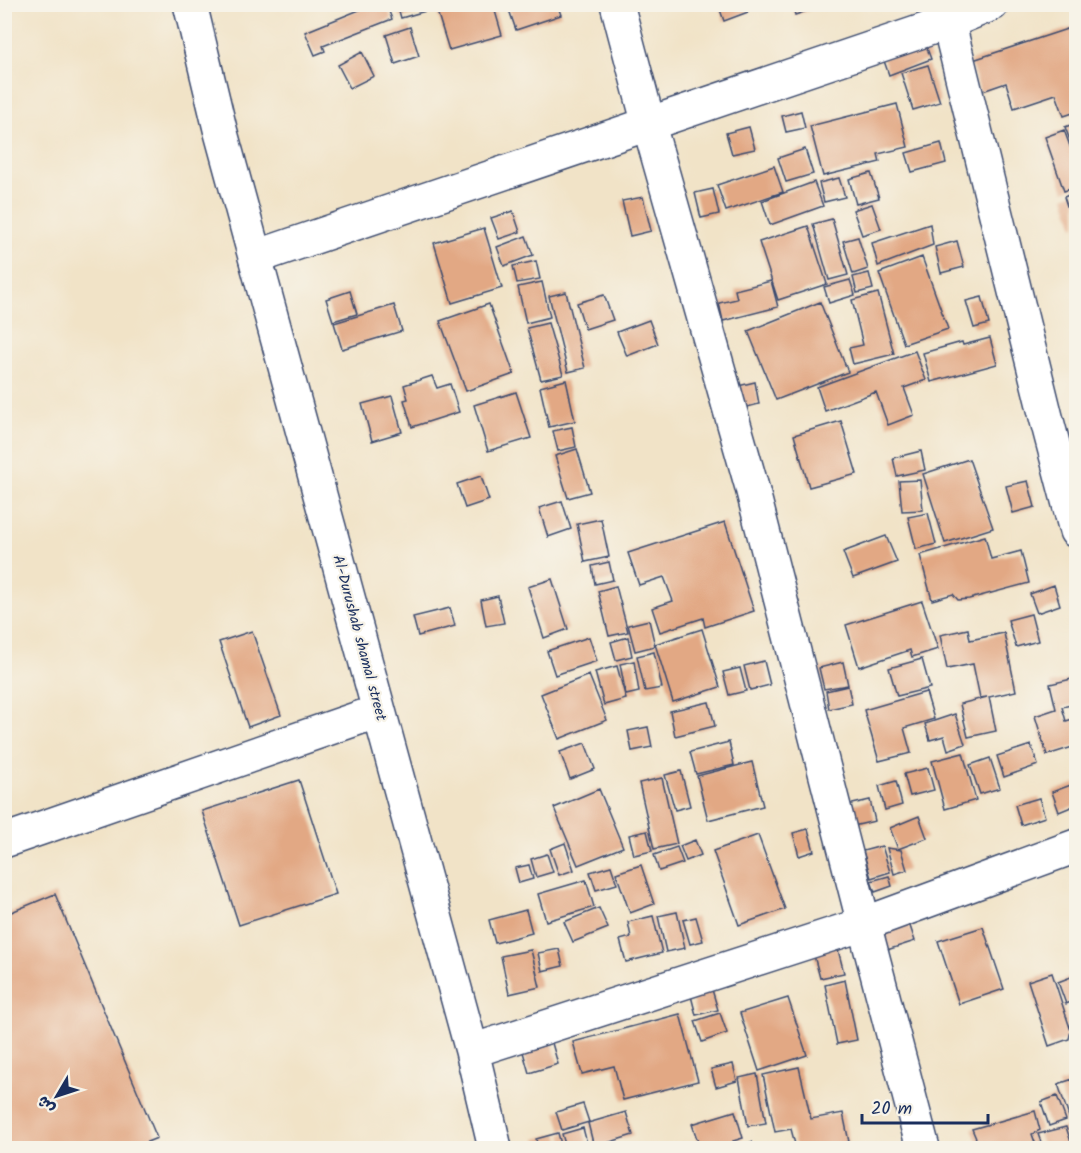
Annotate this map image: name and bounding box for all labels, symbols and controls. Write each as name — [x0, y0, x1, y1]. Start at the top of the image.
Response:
street label: Al-Durushab shamal street — [325, 552, 393, 724]
north arrow — [27, 1066, 87, 1126]
scale bar — [862, 1087, 988, 1125]
text: ش — [31, 1090, 62, 1119]
text: 20 m — [871, 1095, 912, 1124]

